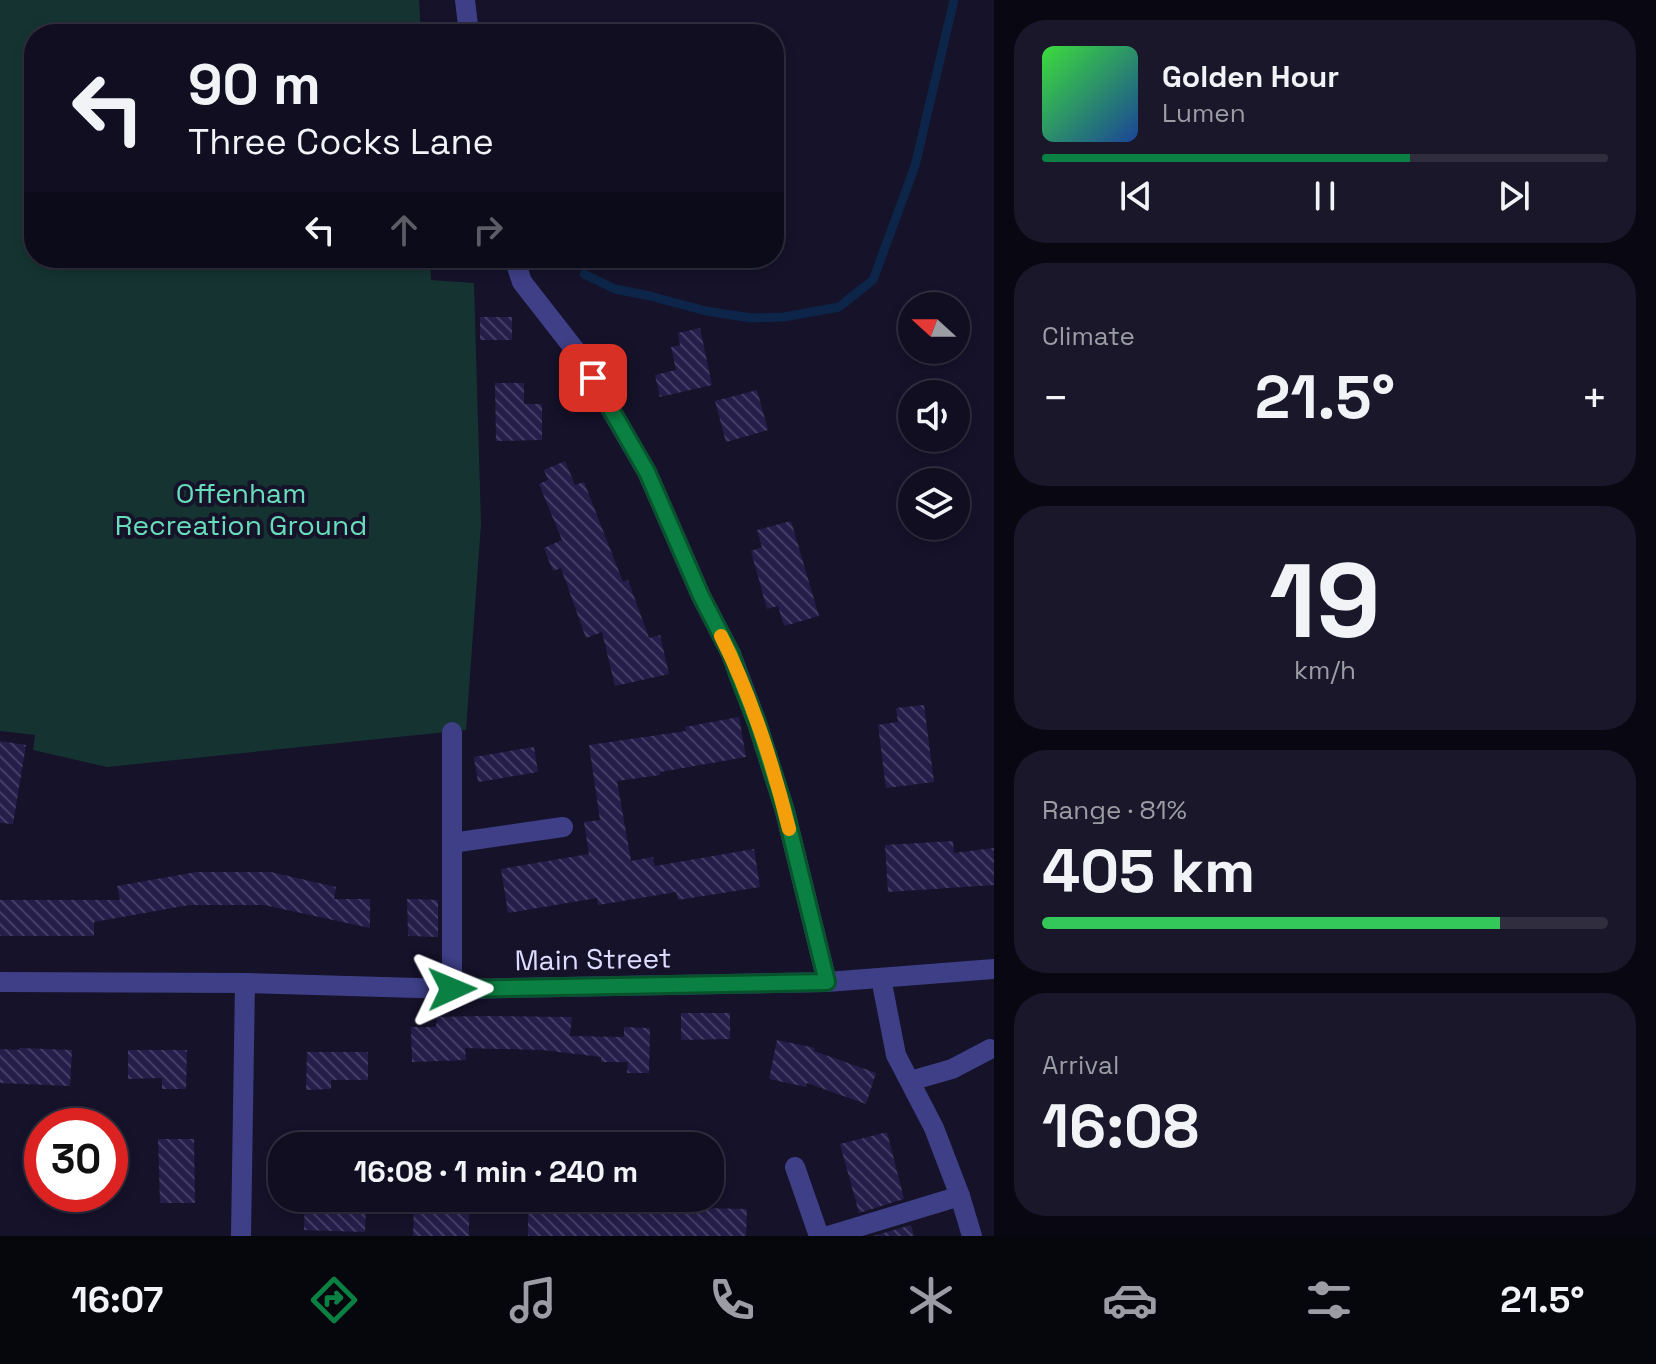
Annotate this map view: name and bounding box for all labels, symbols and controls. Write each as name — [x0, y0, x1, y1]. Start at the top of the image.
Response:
text: 90 m — [188, 49, 321, 120]
icon: left — [56, 56, 160, 160]
text: Golden Hour — [1162, 57, 1339, 96]
text: Lumen — [1162, 96, 1246, 130]
text: Three Cocks Lane — [188, 119, 494, 165]
icon: previous — [1114, 174, 1158, 218]
icon: pause — [1303, 174, 1347, 218]
icon: next — [1492, 174, 1536, 218]
icon: left — [298, 208, 342, 252]
icon: ahead — [382, 208, 426, 252]
icon: right — [466, 208, 510, 252]
north arrow — [898, 292, 970, 364]
map controls — [898, 292, 970, 540]
text: Climate — [1042, 319, 1135, 353]
pin — [559, 344, 627, 412]
icon: arrive — [571, 356, 615, 400]
text: 21.5° — [1255, 359, 1395, 436]
text: − — [1042, 370, 1069, 426]
text: + — [1581, 370, 1608, 426]
button: sound — [898, 380, 970, 452]
button: layers — [898, 468, 970, 540]
park label: Offenham Recreation Ground — [115, 475, 367, 543]
text: 19 — [1269, 535, 1381, 667]
text: km/h — [1294, 653, 1356, 687]
text: Range · 81% — [1042, 793, 1187, 827]
text: 405 km — [1042, 833, 1255, 910]
street label: Main Street — [514, 940, 672, 978]
position arrow — [410, 947, 494, 1031]
text: Arrival — [1042, 1048, 1119, 1082]
text: 16:08 — [1042, 1088, 1199, 1165]
speed limit sign: 30 — [24, 1108, 128, 1212]
text: 16:08 · 1 min · 240 m — [354, 1152, 638, 1191]
icon: directions — [306, 1272, 362, 1328]
icon: music — [505, 1272, 561, 1328]
icon: phone — [704, 1272, 760, 1328]
icon: climate — [903, 1272, 959, 1328]
icon: car — [1102, 1272, 1158, 1328]
icon: filters — [1301, 1272, 1357, 1328]
text: 16:07 — [72, 1277, 163, 1323]
text: 21.5° — [1500, 1277, 1584, 1323]

